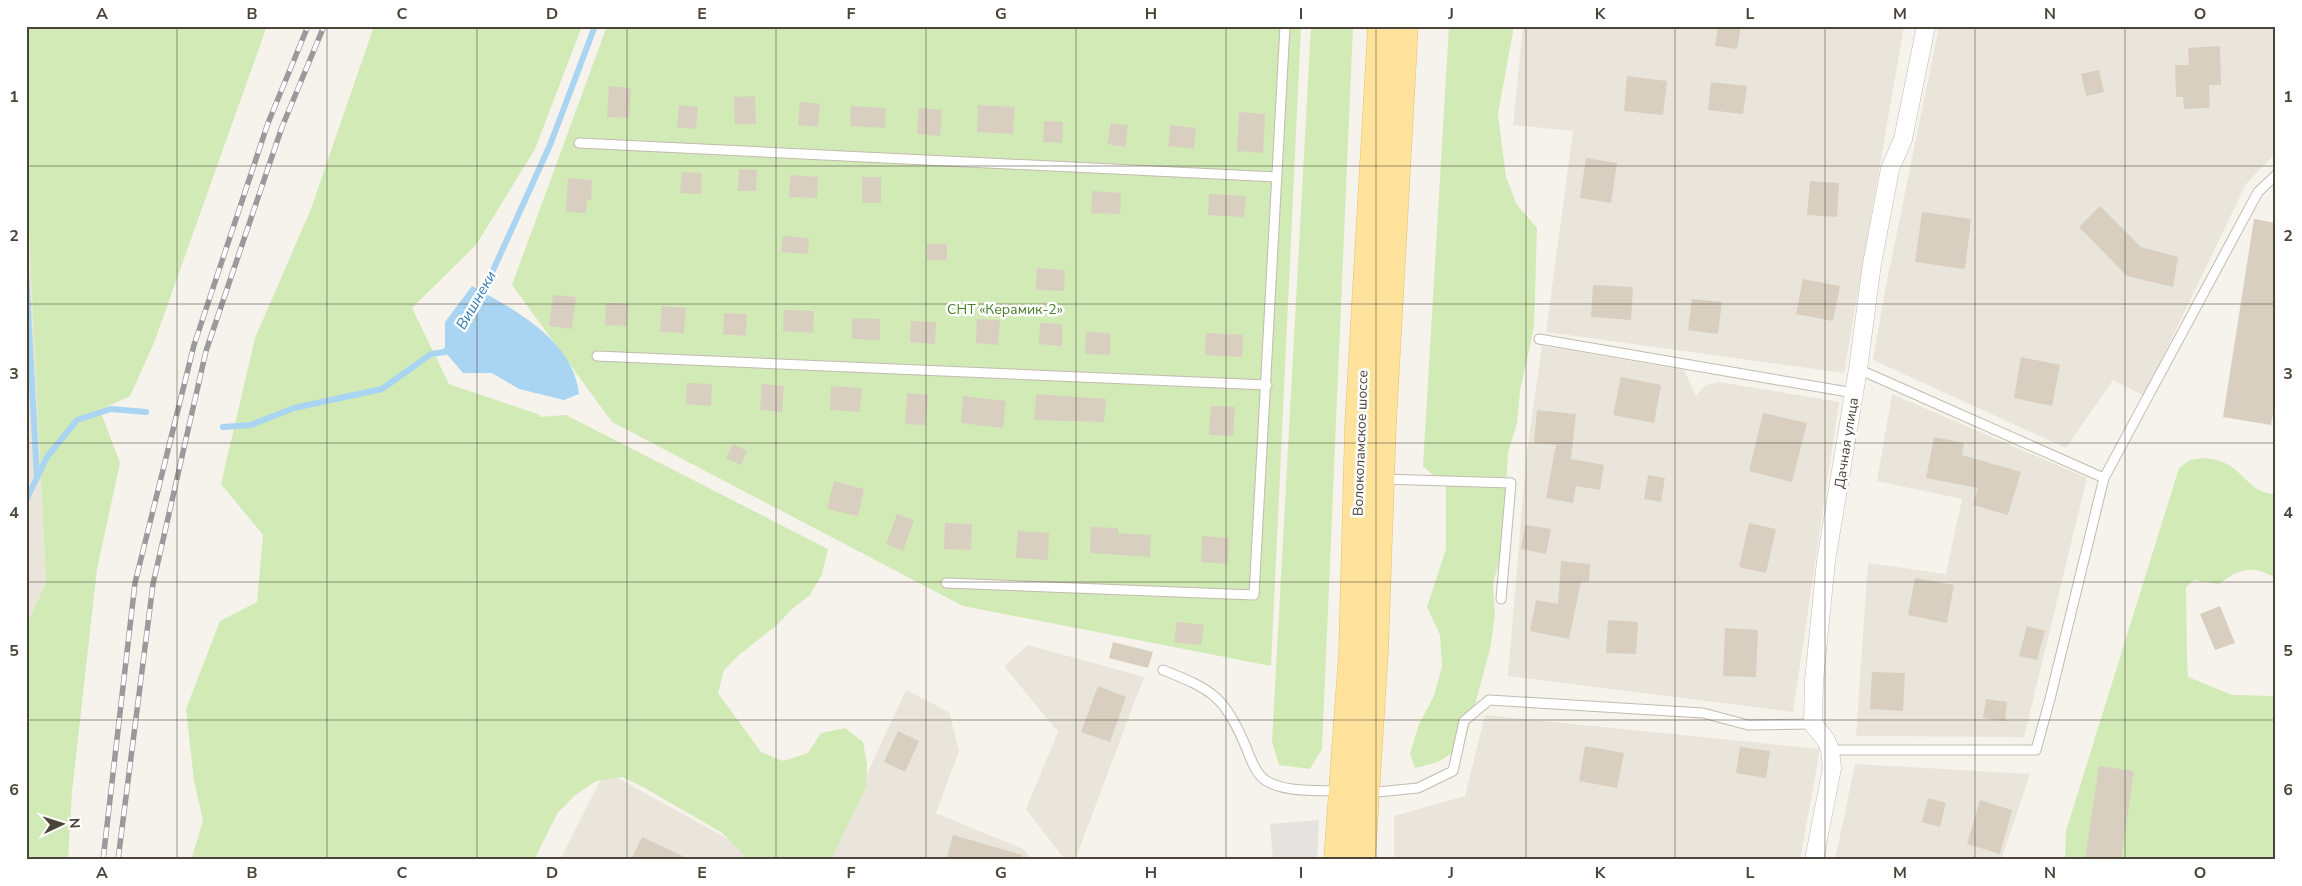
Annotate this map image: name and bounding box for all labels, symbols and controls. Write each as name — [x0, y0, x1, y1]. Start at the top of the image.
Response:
text: A — [96, 3, 108, 25]
text: B — [246, 3, 258, 25]
text: C — [397, 3, 408, 25]
text: D — [546, 3, 558, 25]
text: E — [697, 3, 707, 25]
text: F — [847, 3, 856, 25]
text: G — [995, 3, 1007, 25]
text: H — [1145, 3, 1157, 25]
text: I — [1299, 3, 1303, 25]
text: J — [1447, 3, 1454, 25]
text: K — [1595, 3, 1607, 25]
text: L — [1746, 3, 1755, 25]
text: M — [1893, 3, 1907, 25]
text: N — [2044, 3, 2056, 25]
text: O — [2194, 3, 2206, 25]
text: 1 — [9, 86, 19, 108]
text: 1 — [2283, 86, 2293, 108]
text: 2 — [9, 225, 19, 247]
text: 2 — [2283, 225, 2293, 247]
water label: Вишнеки — [451, 267, 501, 333]
park label: СНТ «Керамик-2» — [947, 300, 1063, 319]
text: 3 — [9, 363, 19, 385]
text: 3 — [2283, 363, 2293, 385]
street label: Волоколамское шоссе — [1348, 370, 1373, 516]
street label: Дачная улица — [1830, 396, 1863, 490]
text: 4 — [9, 502, 19, 524]
text: 4 — [2283, 502, 2293, 524]
text: 5 — [9, 640, 19, 662]
text: 5 — [2283, 640, 2293, 662]
text: 6 — [9, 779, 19, 801]
text: 6 — [2283, 779, 2293, 801]
north arrow — [38, 798, 88, 848]
text: N — [65, 817, 84, 829]
text: A — [96, 862, 108, 884]
text: B — [246, 862, 258, 884]
text: C — [397, 862, 408, 884]
text: D — [546, 862, 558, 884]
text: E — [697, 862, 707, 884]
text: F — [847, 862, 856, 884]
text: G — [995, 862, 1007, 884]
text: H — [1145, 862, 1157, 884]
text: I — [1299, 862, 1303, 884]
text: J — [1447, 862, 1454, 884]
text: K — [1595, 862, 1607, 884]
text: L — [1746, 862, 1755, 884]
text: M — [1893, 862, 1907, 884]
text: N — [2044, 862, 2056, 884]
text: O — [2194, 862, 2206, 884]

